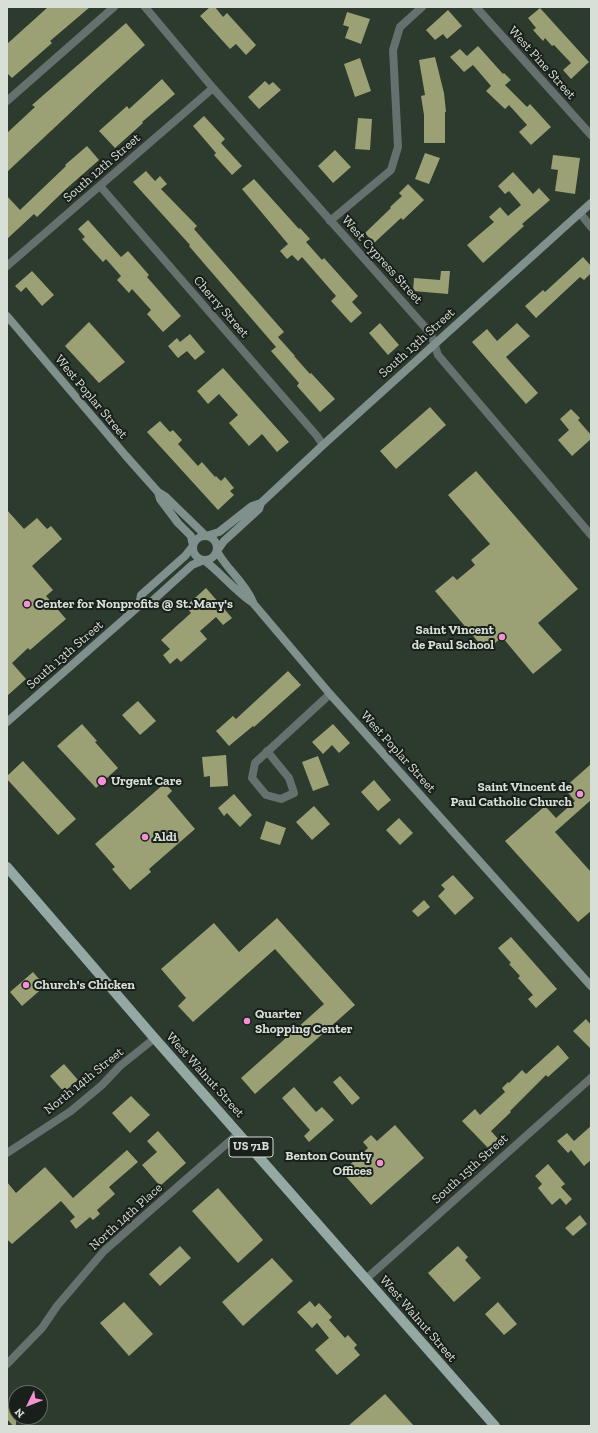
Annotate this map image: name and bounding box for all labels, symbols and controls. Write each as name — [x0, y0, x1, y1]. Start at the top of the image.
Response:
street label: West Pine Street — [505, 23, 579, 103]
street label: South 12th Street — [60, 130, 144, 206]
street label: West Cypress Street — [338, 213, 426, 307]
street label: Cherry Street — [190, 273, 252, 341]
street label: South 13th Street — [376, 305, 458, 381]
street label: West Poplar Street — [51, 352, 131, 442]
place label: Center for Nonprofits @ St. Mary's — [35, 596, 233, 612]
marker: Center for Nonprofits @ St. Mary's — [22, 599, 32, 609]
street label: South 13th Street — [23, 617, 107, 693]
place label: Saint Vincent de Paul School — [412, 622, 494, 653]
marker: Saint Vincent de Paul School — [497, 632, 507, 642]
street label: West Poplar Street — [357, 708, 439, 796]
place label: Urgent Care — [111, 773, 182, 789]
marker: Urgent Care — [96, 775, 108, 787]
place label: Saint Vincent de Paul Catholic Church — [450, 779, 572, 810]
marker: Saint Vincent de Paul Catholic Church — [575, 789, 585, 799]
place label: Aldi — [153, 829, 177, 845]
marker: Aldi — [140, 832, 150, 842]
place label: Church's Chicken — [34, 977, 135, 993]
marker: Church's Chicken — [21, 980, 31, 990]
place label: Quarter Shopping Center — [255, 1006, 352, 1037]
marker: Quarter Shopping Center — [242, 1016, 252, 1026]
street label: West Walnut Street — [163, 1029, 247, 1121]
street label: North 14th Street — [41, 1044, 127, 1118]
street label: South 15th Street — [429, 1131, 511, 1207]
road number: US 71B — [229, 1137, 273, 1157]
place label: Benton County Offices — [285, 1148, 372, 1179]
marker: Benton County Offices — [375, 1158, 385, 1168]
street label: North 14th Place — [86, 1180, 166, 1254]
street label: West Walnut Street — [376, 1273, 460, 1365]
north arrow — [8, 1385, 48, 1425]
text: N — [12, 1405, 27, 1420]

